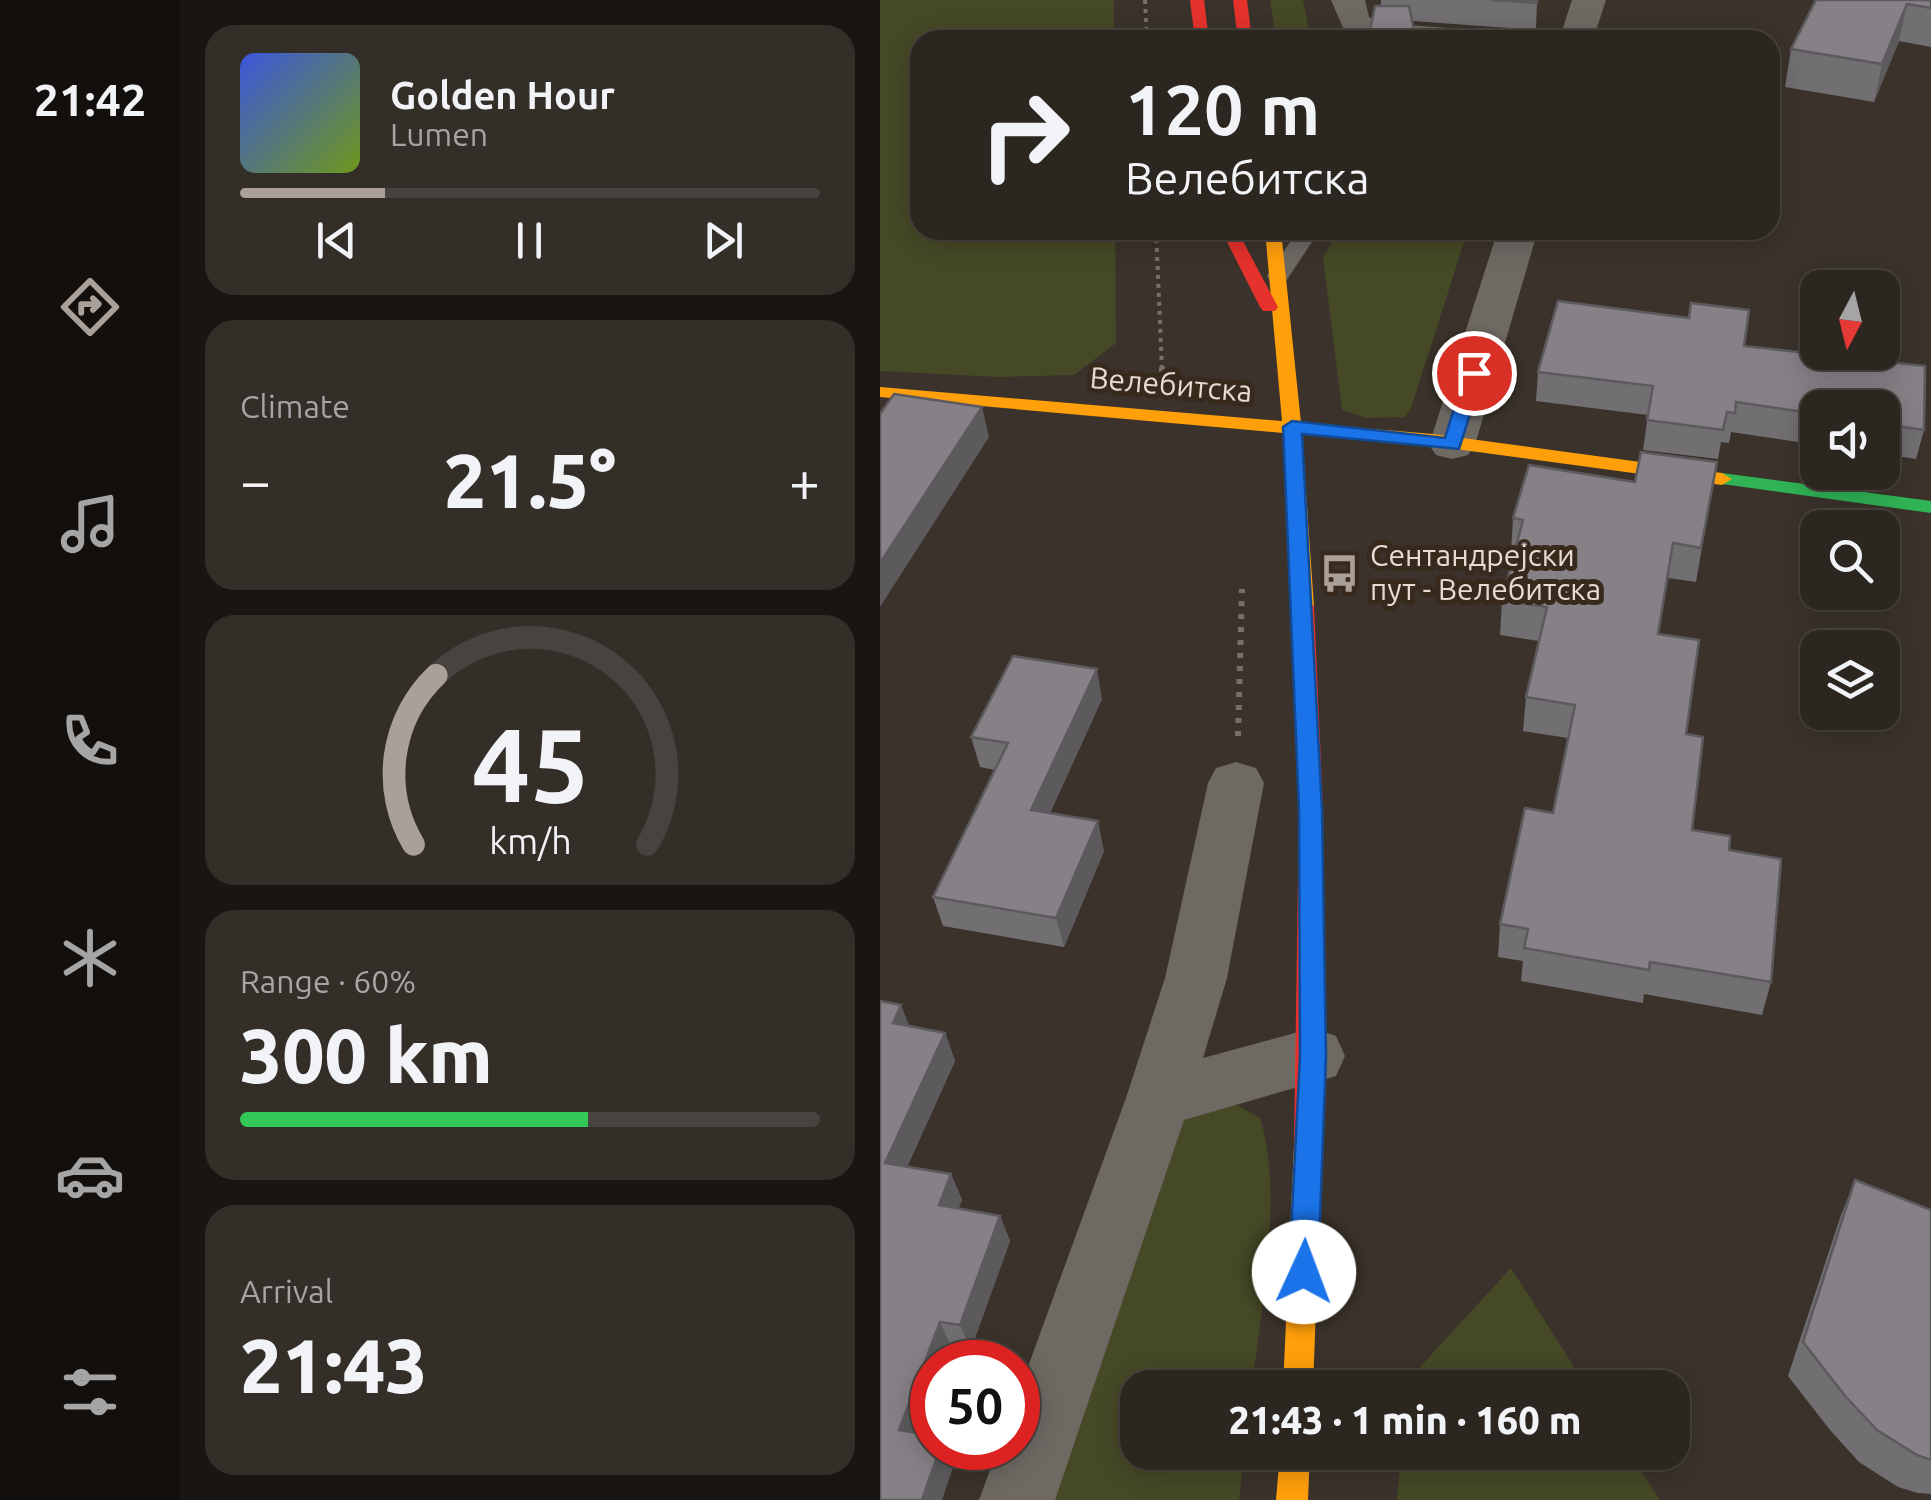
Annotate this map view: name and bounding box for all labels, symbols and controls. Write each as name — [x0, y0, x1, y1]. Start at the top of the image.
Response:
icon: right — [960, 70, 1090, 200]
text: 120 m — [1125, 70, 1320, 148]
text: 21:42 — [34, 74, 146, 125]
text: Golden Hour — [390, 74, 615, 116]
text: Lumen — [390, 116, 488, 152]
text: Велебитска — [1125, 152, 1370, 203]
icon: previous — [309, 213, 364, 268]
icon: pause — [502, 213, 557, 268]
icon: next — [696, 213, 751, 268]
north arrow — [1800, 270, 1900, 370]
map controls — [1800, 270, 1900, 730]
icon: directions — [55, 272, 125, 342]
pin — [1432, 331, 1517, 416]
icon: arrive — [1447, 346, 1502, 401]
street label: Велебитска — [1088, 360, 1254, 408]
text: Climate — [240, 388, 350, 424]
button: sound — [1800, 390, 1900, 490]
text: 21.5° — [444, 438, 616, 522]
text: − — [240, 450, 271, 511]
text: + — [789, 450, 820, 511]
icon: music — [55, 489, 125, 559]
button: search — [1800, 510, 1900, 610]
place label: Сентандрејски пут - Велебитска — [1370, 538, 1601, 606]
bus stop icon: Сентандрејски пут - Велебитска — [1319, 552, 1361, 594]
button: layers — [1800, 630, 1900, 730]
text: 45 — [471, 705, 589, 822]
icon: phone — [55, 706, 125, 776]
text: km/h — [489, 821, 571, 861]
icon: climate — [55, 923, 125, 993]
text: Range · 60% — [240, 963, 416, 999]
text: 300 km — [240, 1013, 493, 1097]
icon: car — [55, 1140, 125, 1210]
position arrow — [1252, 1220, 1356, 1324]
text: Arrival — [240, 1273, 333, 1309]
text: 21:43 — [240, 1323, 428, 1407]
speed limit sign: 50 — [910, 1340, 1040, 1470]
icon: filters — [55, 1357, 125, 1427]
text: 21:43 · 1 min · 160 m — [1228, 1399, 1582, 1441]

